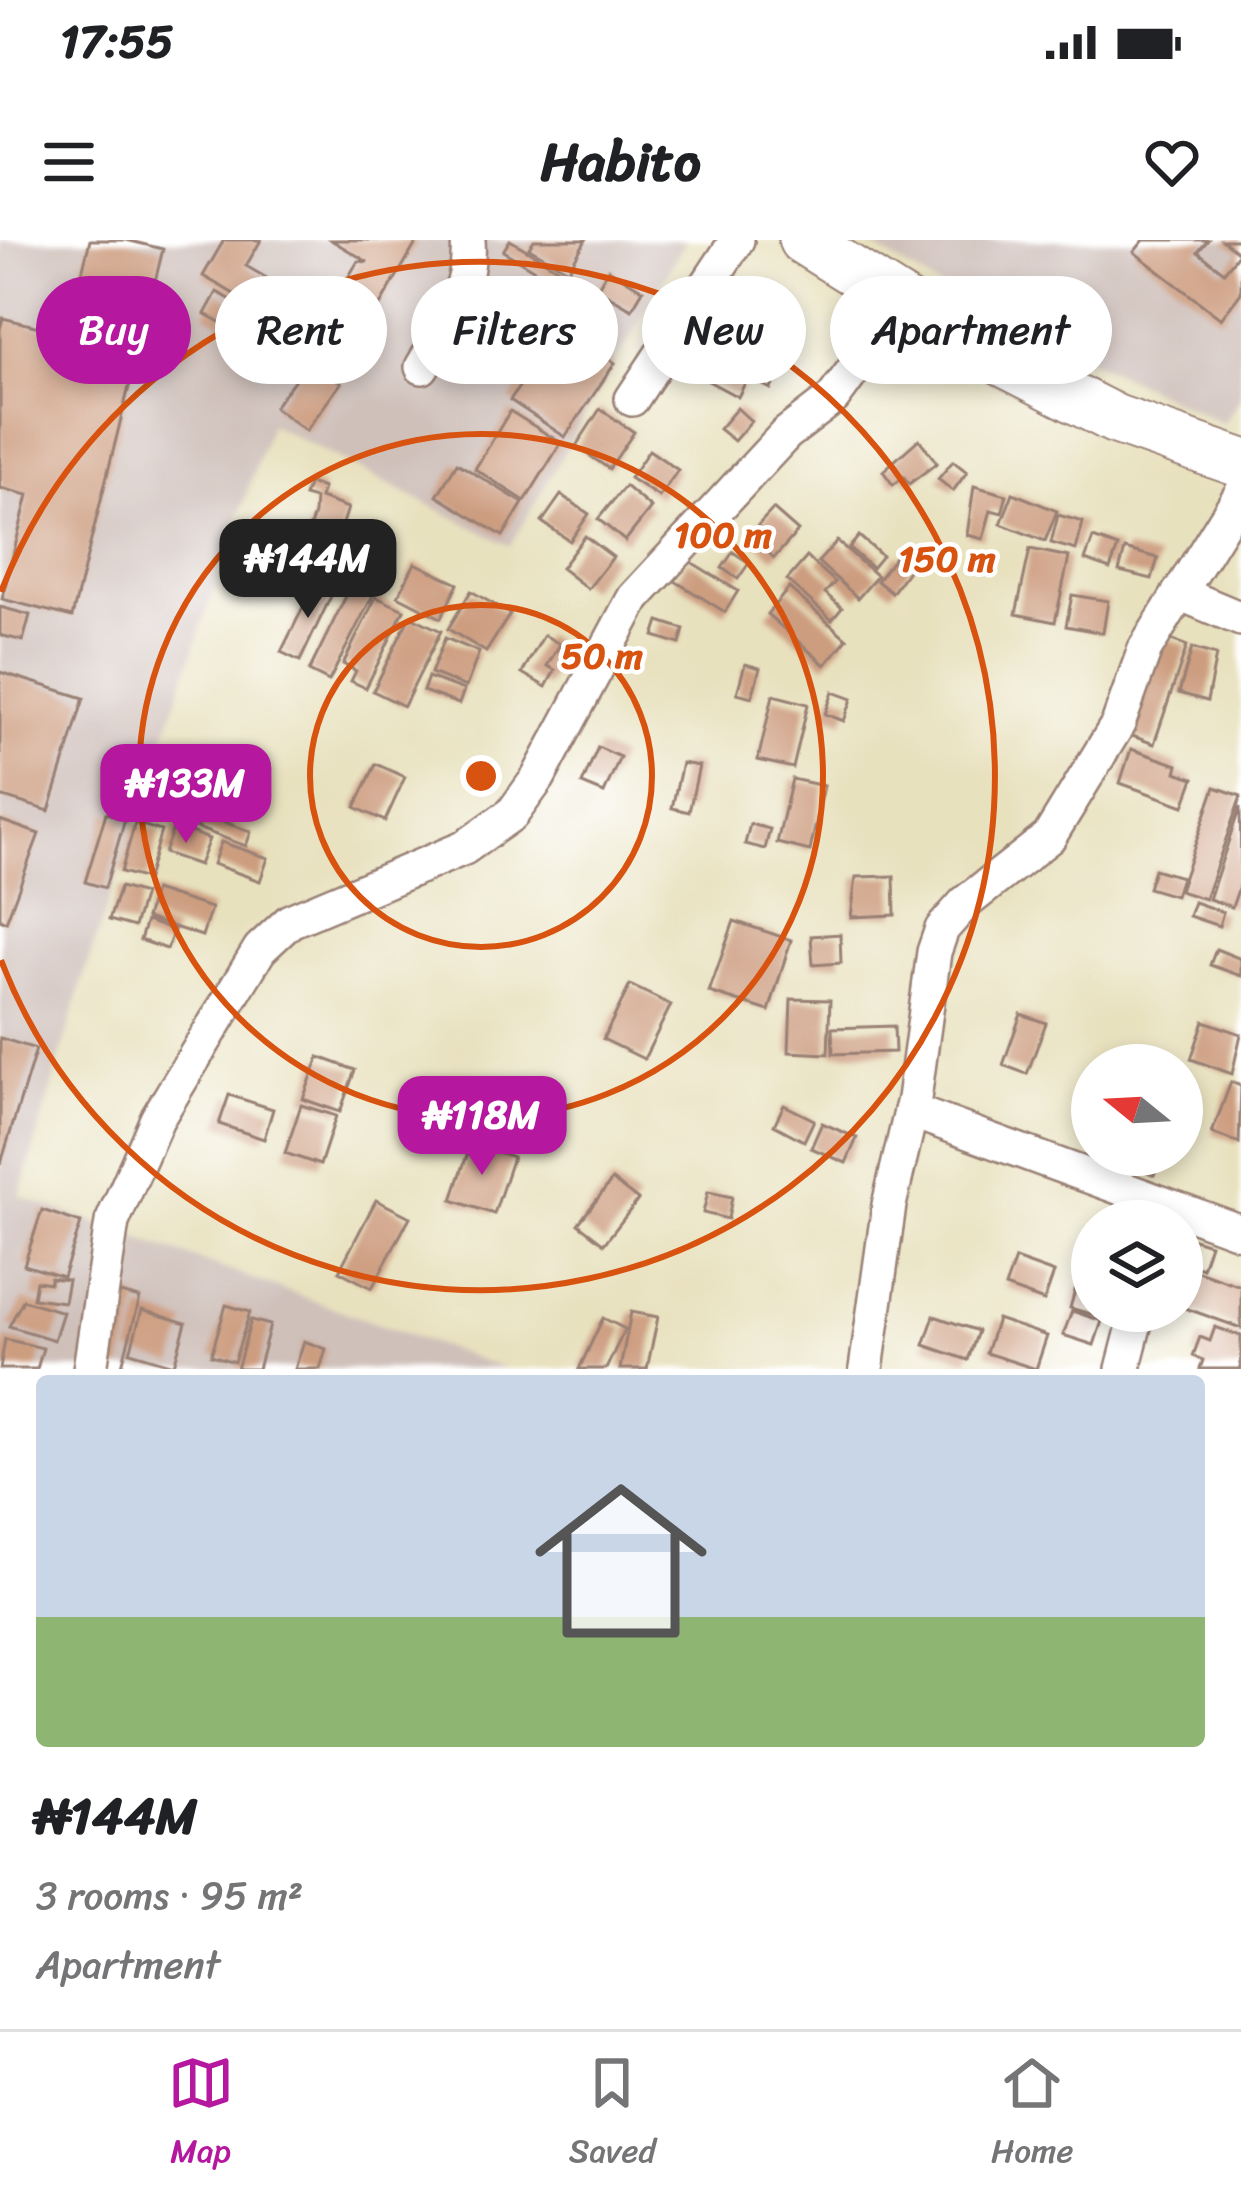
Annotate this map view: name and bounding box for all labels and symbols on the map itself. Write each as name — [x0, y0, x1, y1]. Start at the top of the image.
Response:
text: 100 m — [674, 503, 772, 567]
pin: ₦144M — [224, 519, 392, 621]
text: 150 m — [898, 527, 996, 591]
text: 50 m — [561, 624, 643, 688]
pin: ₦133M — [102, 744, 270, 846]
centre of rings — [460, 755, 502, 797]
north arrow — [1071, 1044, 1203, 1176]
pin: ₦118M — [398, 1076, 566, 1178]

